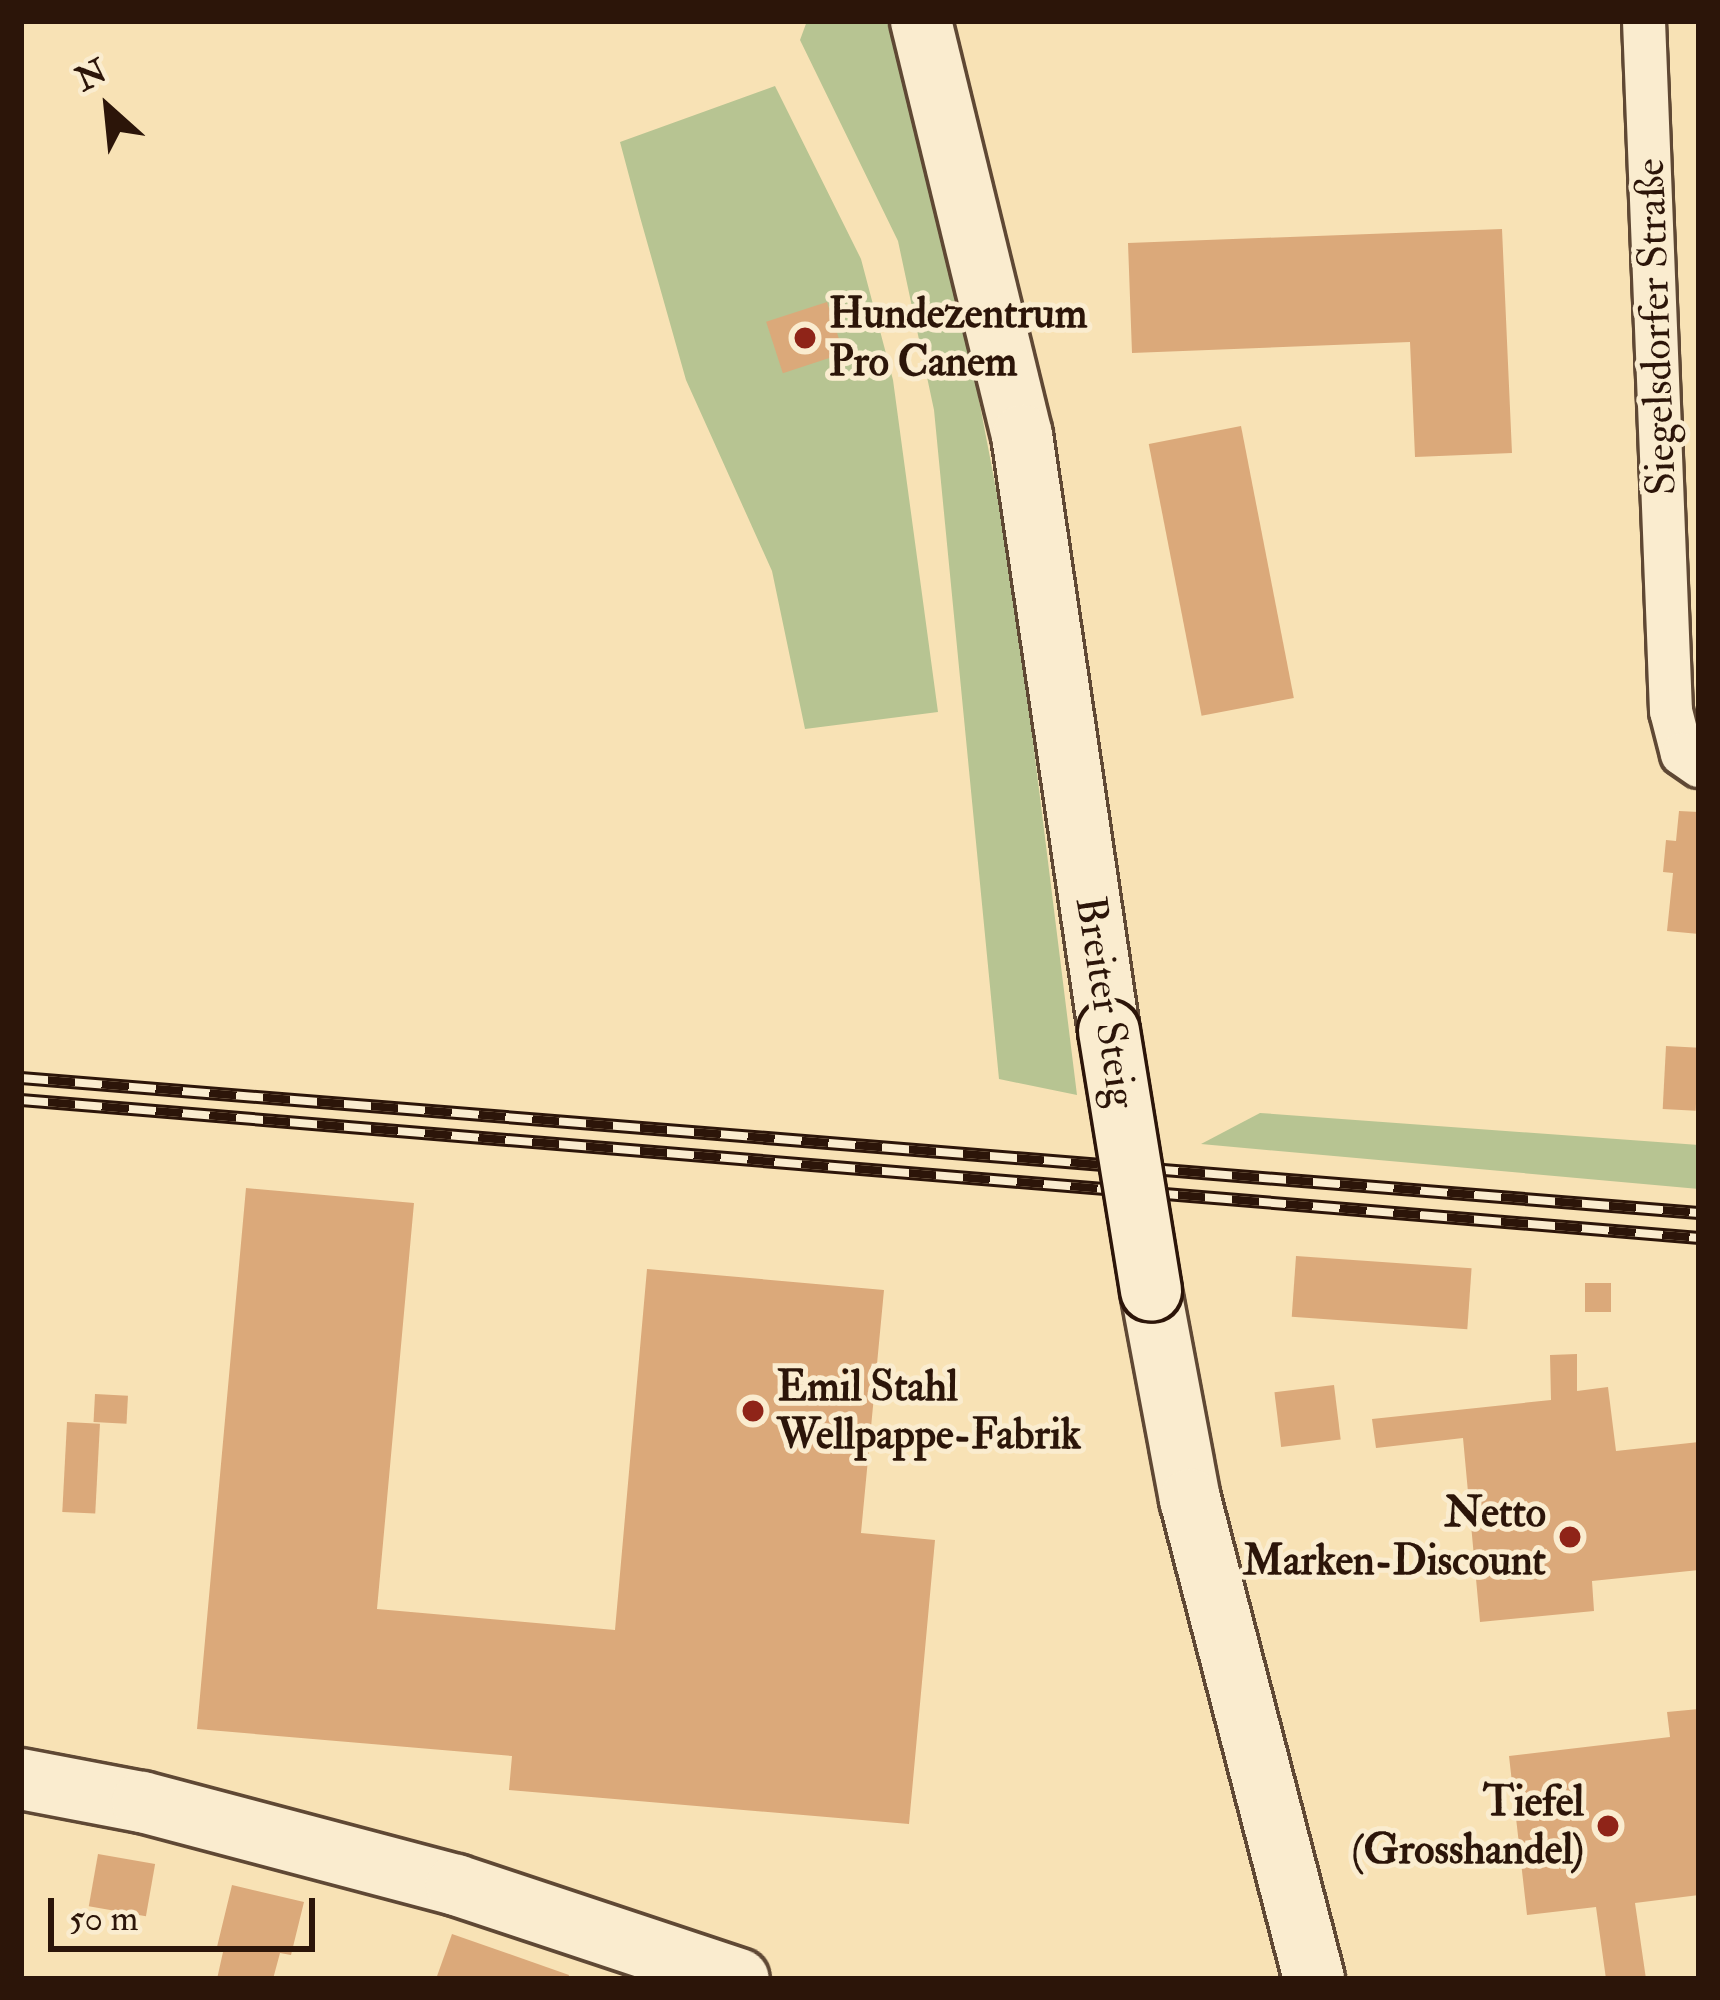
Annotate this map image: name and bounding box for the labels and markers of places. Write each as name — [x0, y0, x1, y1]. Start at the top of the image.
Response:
place label: Hundezentrum Pro Canem — [829, 289, 1087, 388]
marker: Hundezentrum Pro Canem — [792, 325, 818, 351]
place label: Emil Stahl Wellpappe-Fabrik — [777, 1362, 1081, 1460]
marker: Emil Stahl Wellpappe-Fabrik — [740, 1398, 766, 1424]
place label: Netto Marken-Discount — [1243, 1488, 1546, 1586]
marker: Netto Marken-Discount — [1557, 1524, 1583, 1550]
place label: Tiefel (Grosshandel) — [1352, 1777, 1584, 1876]
marker: Tiefel (Grosshandel) — [1595, 1813, 1621, 1839]

